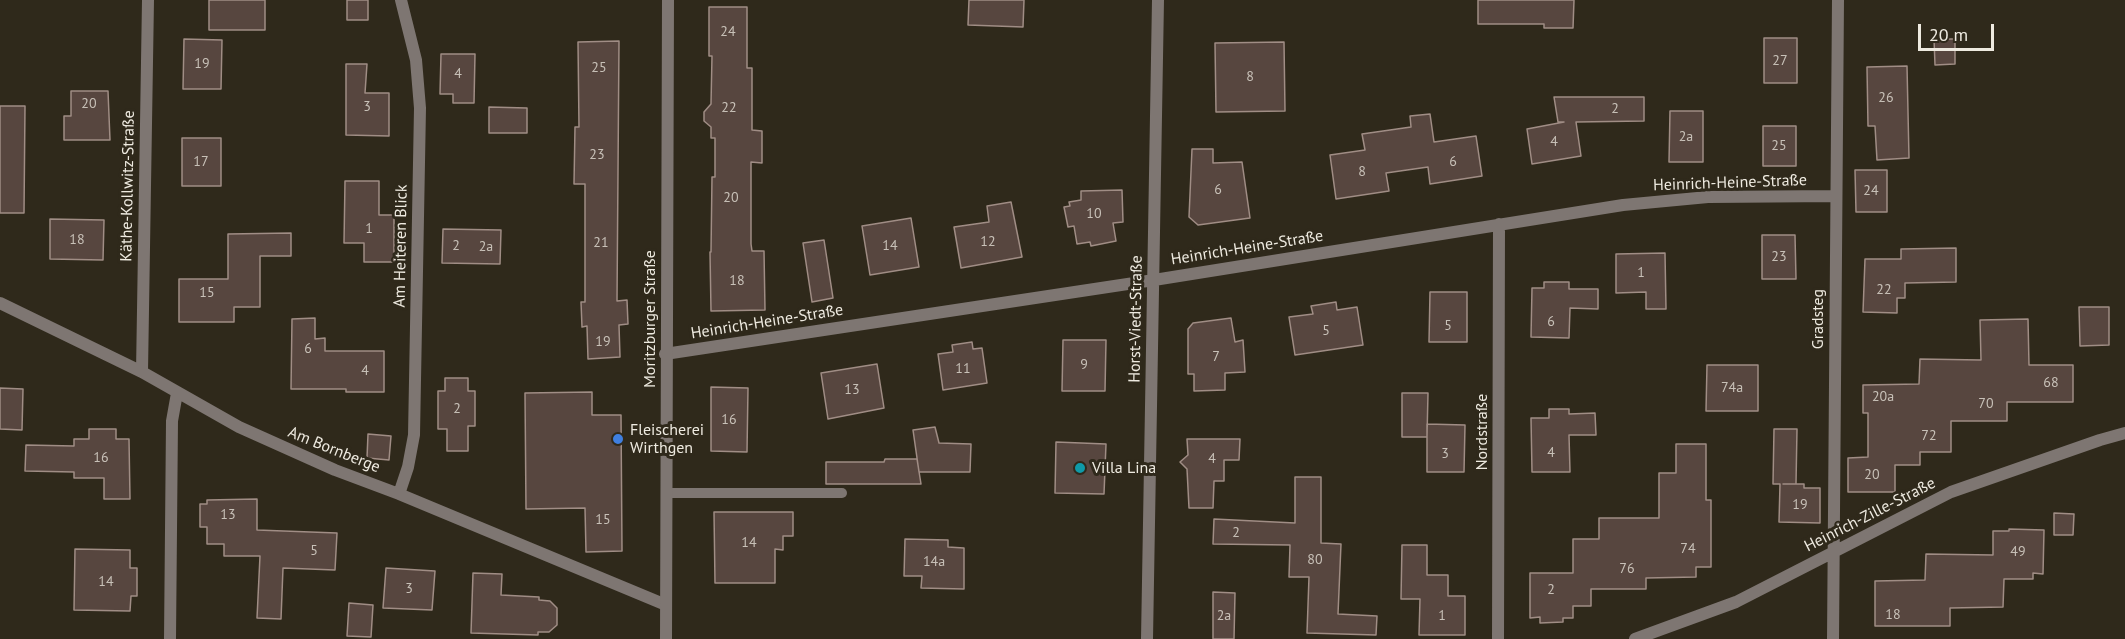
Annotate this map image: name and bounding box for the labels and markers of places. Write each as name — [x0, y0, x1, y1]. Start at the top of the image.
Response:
place label: Fleischerei Wirthgen — [630, 420, 704, 458]
marker: Fleischerei Wirthgen — [611, 432, 625, 446]
place label: Villa Lina — [1092, 458, 1156, 478]
marker: Villa Lina — [1073, 461, 1087, 475]

